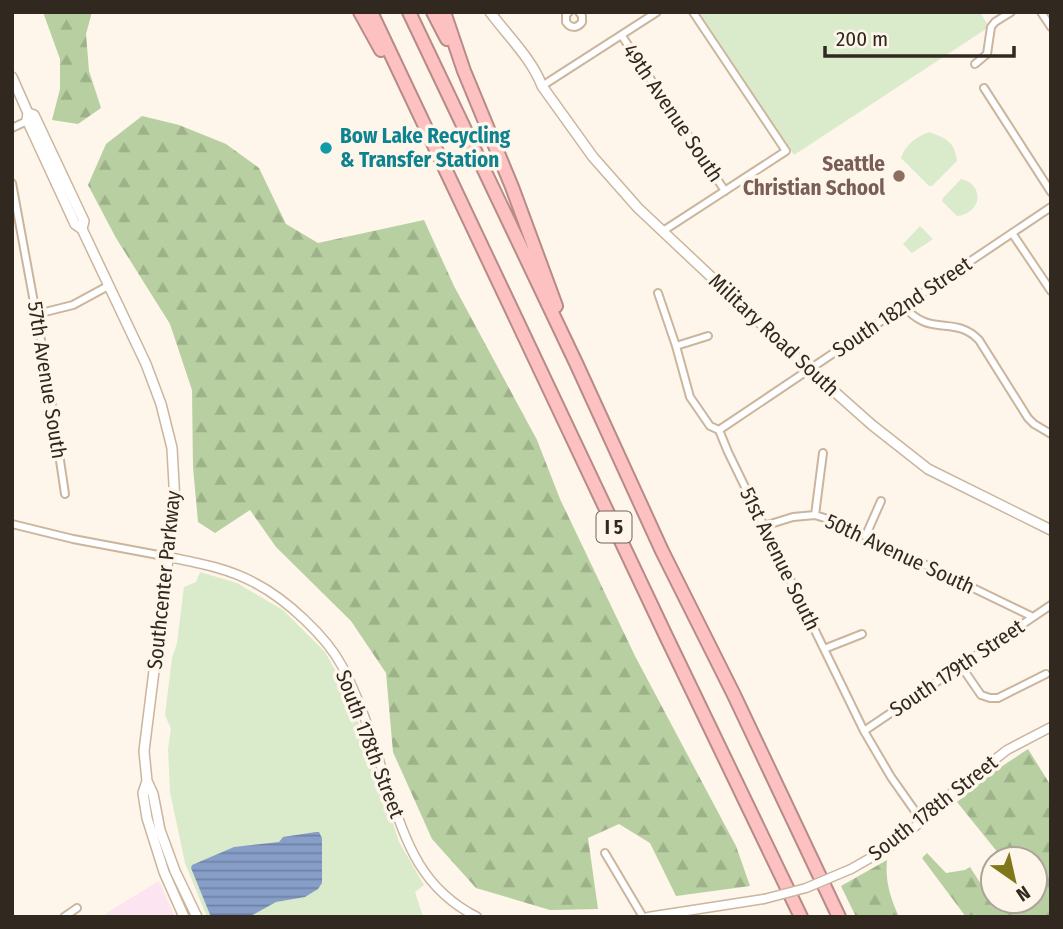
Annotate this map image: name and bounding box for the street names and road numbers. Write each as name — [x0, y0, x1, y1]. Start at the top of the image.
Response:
street label: 49th Avenue South — [617, 39, 729, 187]
street label: South 182nd Street — [828, 251, 977, 363]
street label: Military Road South — [704, 268, 844, 402]
street label: 57th Avenue South — [22, 299, 72, 461]
street label: 51st Avenue South — [734, 483, 826, 635]
street label: Southcenter Parkway — [142, 489, 186, 671]
street label: 50th Avenue South — [821, 508, 979, 600]
road number: I 5 — [596, 512, 632, 542]
street label: South 179th Street — [885, 613, 1029, 723]
street label: South 178th Street — [330, 666, 410, 822]
street label: South 178th Street — [863, 749, 1003, 866]

